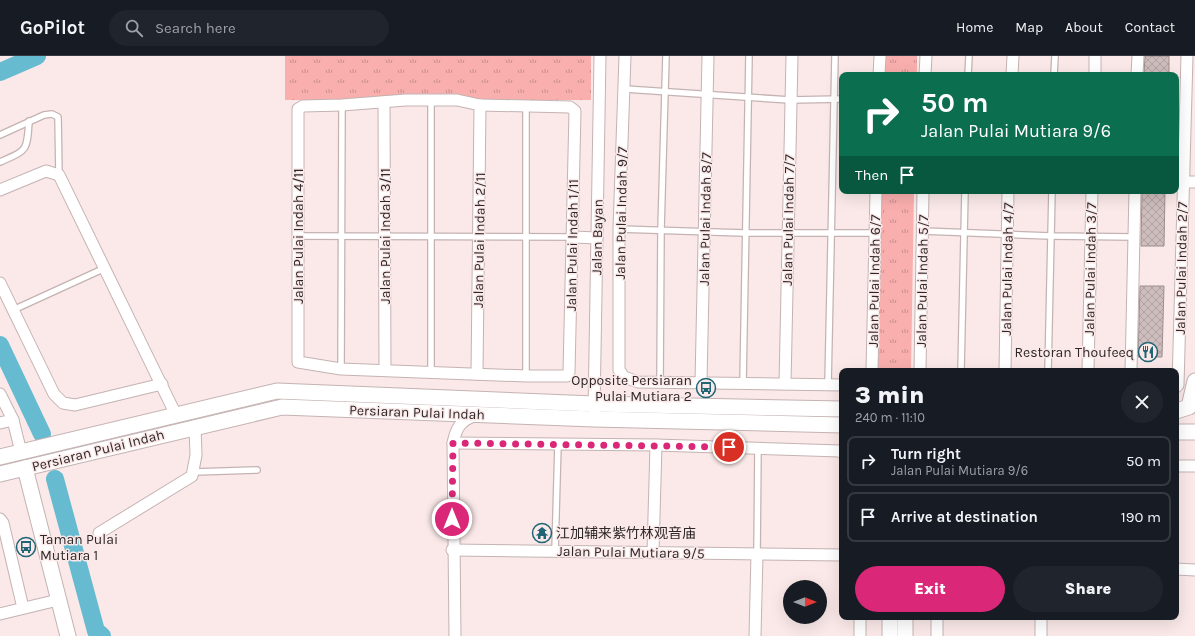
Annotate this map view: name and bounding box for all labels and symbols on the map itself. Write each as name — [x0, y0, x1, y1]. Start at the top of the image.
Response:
street label: Jalan Pulai Indah 9/7 — [612, 146, 631, 280]
street label: Jalan Pulai Indah 8/7 — [696, 152, 715, 286]
street label: Jalan Pulai Indah 7/7 — [779, 154, 798, 286]
street label: Jalan Pulai Indah 4/11 — [290, 168, 307, 304]
street label: Jalan Pulai Indah 3/11 — [377, 168, 394, 304]
street label: Jalan Pulai Indah 2/11 — [470, 172, 489, 308]
street label: Jalan Pulai Indah 1/11 — [563, 179, 582, 311]
street label: Jalan Bayan — [588, 199, 607, 275]
street label: Jalan Pulai Indah 2/7 — [1172, 201, 1191, 335]
street label: Jalan Pulai Indah 4/7 — [998, 202, 1017, 335]
street label: Jalan Pulai Indah 3/7 — [1081, 202, 1100, 336]
street label: Jalan Pulai Indah 6/7 — [865, 214, 884, 348]
street label: Jalan Pulai Indah 5/7 — [913, 214, 932, 348]
restaurant icon: Restoran Thoufeeq — [1137, 341, 1159, 363]
place label: Restoran Thoufeeq — [1014, 344, 1134, 361]
place label: Opposite Persiaran Pulai Mutiara 2 — [571, 372, 692, 405]
bus stop icon: Opposite Persiaran Pulai Mutiara 2 — [695, 377, 717, 399]
street label: Persiaran Pulai Indah — [349, 402, 485, 423]
street label: Persiaran Pulai Indah — [30, 426, 166, 475]
pin — [712, 430, 746, 464]
position arrow — [431, 498, 473, 540]
temple icon: 江加辅来紫竹林观音庙 — [531, 522, 553, 544]
place label: 江加辅来紫竹林观音庙 — [556, 525, 696, 542]
place label: Taman Pulai Mutiara 1 — [40, 531, 118, 564]
bus stop icon: Taman Pulai Mutiara 1 — [15, 536, 37, 558]
street label: Jalan Pulai Mutiara 9/5 — [557, 543, 705, 562]
north arrow — [783, 580, 827, 624]

